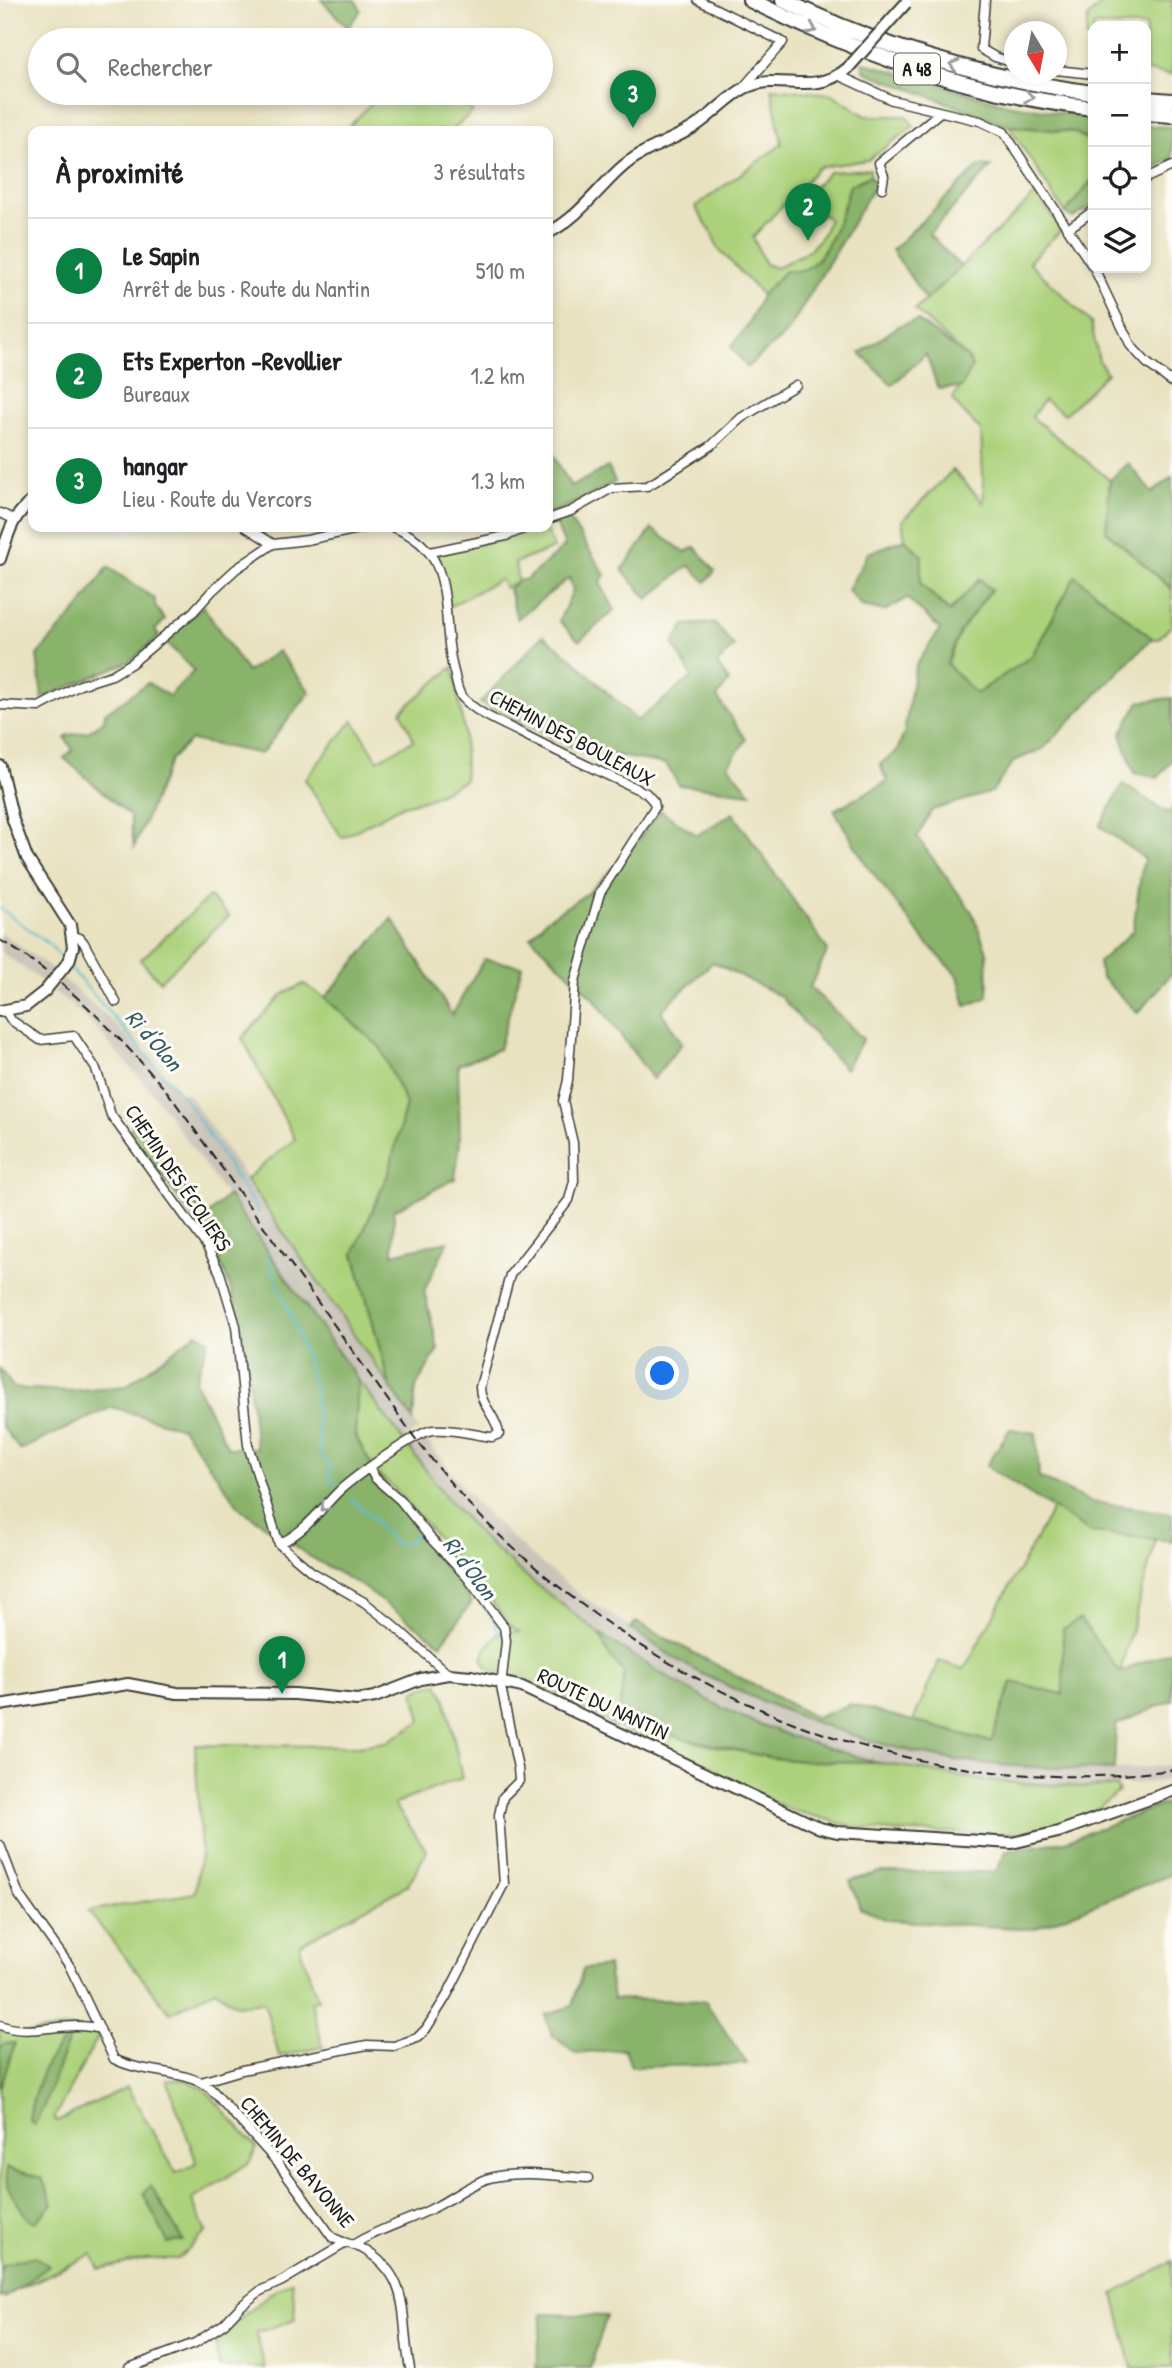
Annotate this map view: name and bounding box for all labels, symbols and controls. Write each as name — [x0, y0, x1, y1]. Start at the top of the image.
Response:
one-way arrow — [805, 21, 817, 35]
north arrow — [1004, 21, 1067, 84]
map controls — [1088, 21, 1151, 273]
button: + — [1088, 21, 1151, 84]
search box — [28, 28, 553, 105]
icon: search — [52, 48, 90, 86]
text: Rechercher — [108, 49, 213, 84]
road number: A 48 — [894, 54, 940, 85]
one-way arrow — [949, 59, 961, 74]
pin: 3 — [610, 70, 656, 128]
button: − — [1088, 84, 1151, 147]
one-way arrow — [1023, 89, 1035, 104]
button: locate — [1088, 147, 1151, 210]
text: À proximité — [56, 152, 184, 192]
text: 3 résultats — [434, 156, 525, 187]
pin: 2 — [785, 183, 831, 241]
button: layers — [1088, 210, 1151, 273]
text: Le Sapin — [123, 238, 200, 273]
text: 1 — [75, 255, 83, 286]
text: 510 m — [476, 255, 525, 286]
text: Arrêt de bus · Route du Nantin — [123, 273, 370, 304]
text: Ets Experton -Revollier — [123, 343, 342, 378]
text: 2 — [74, 360, 84, 391]
text: 1.2 km — [470, 360, 525, 391]
text: Bureaux — [123, 378, 190, 409]
text: hangar — [123, 448, 188, 483]
text: 3 — [74, 465, 84, 496]
text: 1.3 km — [471, 465, 525, 496]
text: Lieu · Route du Vercors — [123, 483, 312, 514]
street label: CHEMIN DES BOULEAUX — [485, 682, 660, 794]
water label: Ri d'Olon — [119, 1002, 191, 1078]
street label: CHEMIN DES ÉCOLIERS — [118, 1099, 239, 1257]
your location — [645, 1356, 679, 1390]
one-way arrow — [320, 1499, 333, 1512]
water label: Ri d'Olon — [436, 1530, 505, 1607]
pin: 1 — [259, 1636, 305, 1694]
street label: ROUTE DU NANTIN — [533, 1660, 674, 1747]
street label: CHEMIN DE BAVONNE — [234, 2089, 361, 2234]

